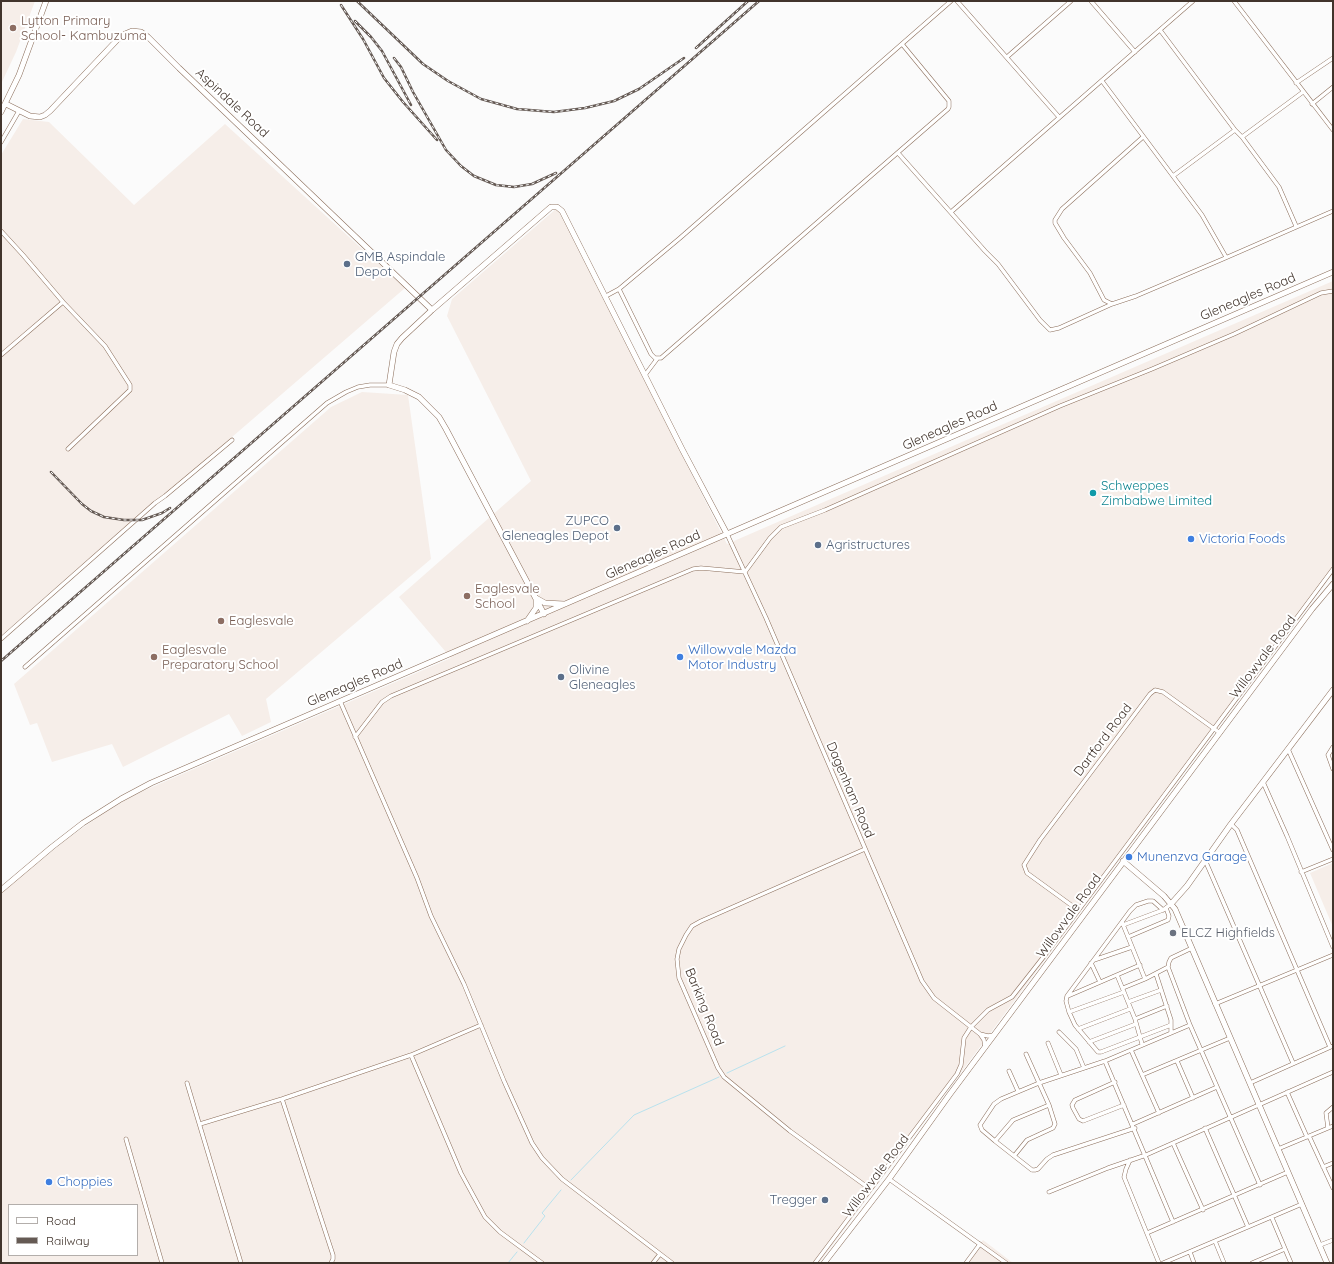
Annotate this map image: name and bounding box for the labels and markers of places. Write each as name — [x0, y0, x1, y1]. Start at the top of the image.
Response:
place label: Lytton Primary School- Kambuzuma — [21, 13, 147, 44]
marker: Lytton Primary School- Kambuzuma — [8, 23, 18, 33]
place label: GMB Aspindale Depot — [355, 249, 445, 280]
marker: GMB Aspindale Depot — [342, 259, 352, 269]
place label: Schweppes Zimbabwe Limited — [1101, 478, 1212, 509]
marker: Schweppes Zimbabwe Limited — [1088, 488, 1098, 498]
place label: ZUPCO Gleneagles Depot — [502, 513, 609, 544]
marker: ZUPCO Gleneagles Depot — [612, 523, 622, 533]
place label: Victoria Foods — [1199, 531, 1285, 547]
marker: Victoria Foods — [1186, 534, 1196, 544]
place label: Agristructures — [826, 537, 910, 553]
marker: Agristructures — [813, 540, 823, 550]
place label: Eaglesvale School — [475, 581, 540, 612]
marker: Eaglesvale School — [462, 591, 472, 601]
place label: Eaglesvale — [229, 613, 294, 629]
marker: Eaglesvale — [216, 616, 226, 626]
place label: Eaglesvale Preparatory School — [162, 642, 279, 673]
place label: Willowvale Mazda Motor Industry — [688, 642, 796, 673]
marker: Eaglesvale Preparatory School — [149, 652, 159, 662]
marker: Willowvale Mazda Motor Industry — [675, 652, 685, 662]
place label: Olivine Gleneagles — [569, 662, 635, 693]
marker: Olivine Gleneagles — [556, 672, 566, 682]
place label: Munenzva Garage — [1137, 849, 1247, 865]
marker: Munenzva Garage — [1124, 852, 1134, 862]
place label: ELCZ Highfields — [1181, 925, 1275, 941]
marker: ELCZ Highfields — [1168, 928, 1178, 938]
place label: Choppies — [57, 1174, 113, 1190]
marker: Choppies — [44, 1177, 54, 1187]
place label: Tregger — [770, 1192, 817, 1208]
marker: Tregger — [820, 1195, 830, 1205]

